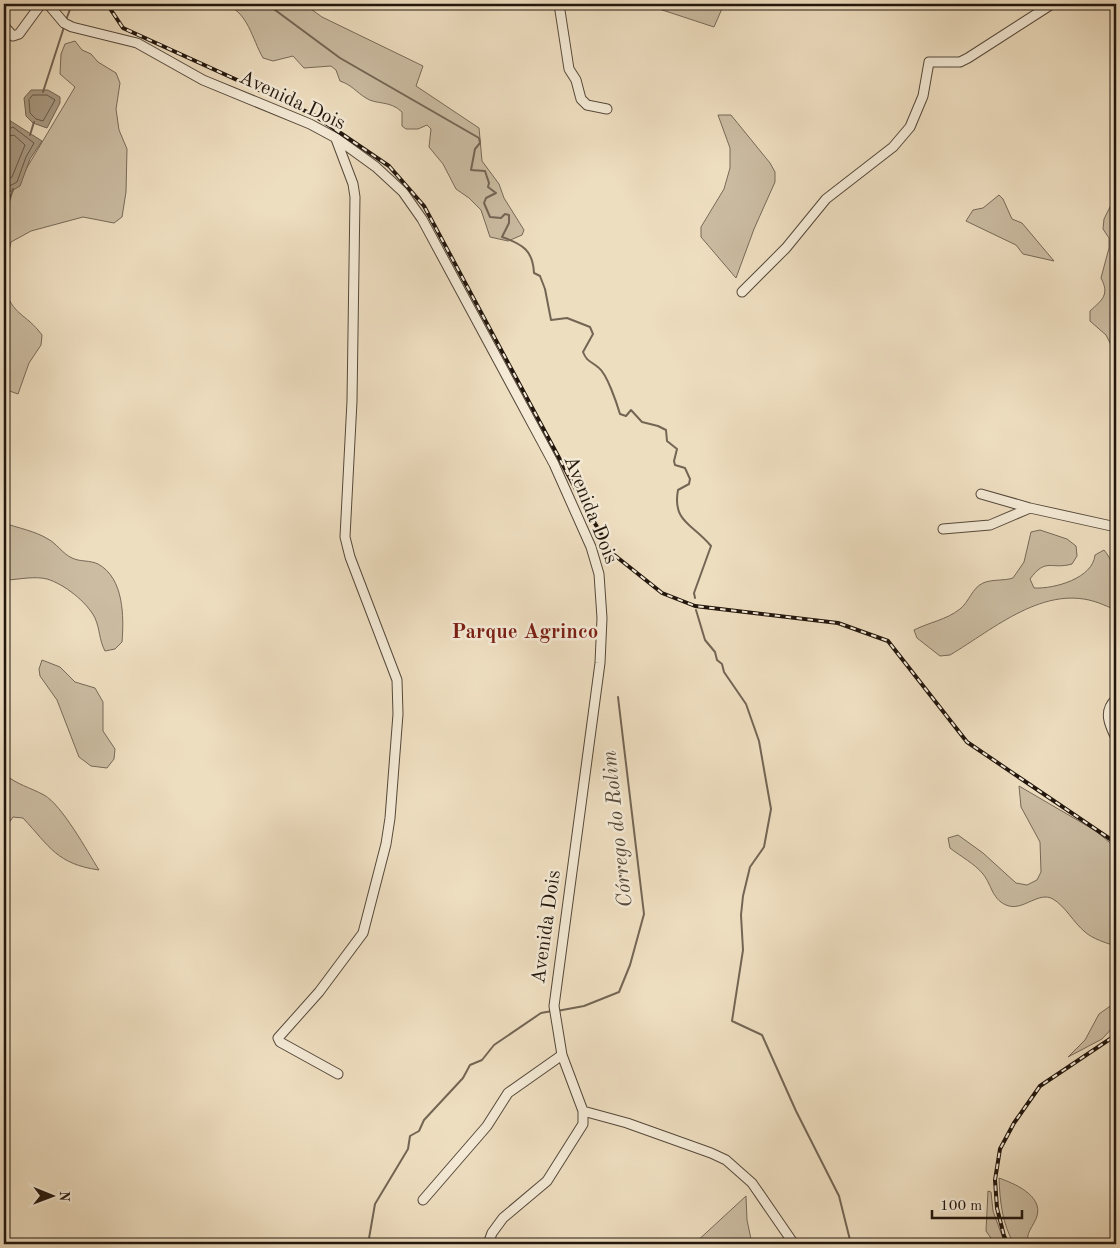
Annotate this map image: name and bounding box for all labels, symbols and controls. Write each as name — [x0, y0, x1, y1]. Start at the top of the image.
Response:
street label: Avenida Dois — [236, 68, 348, 134]
street label: Avenida Dois — [559, 453, 621, 567]
district label: Parque Agrinco — [452, 622, 598, 643]
water label: Córrego do Rolim — [599, 749, 637, 909]
street label: Avenida Dois — [529, 869, 565, 985]
north arrow — [28, 1170, 78, 1220]
scale bar — [932, 1188, 1022, 1220]
text: N — [57, 1191, 71, 1202]
text: 100 m — [940, 1199, 982, 1214]

